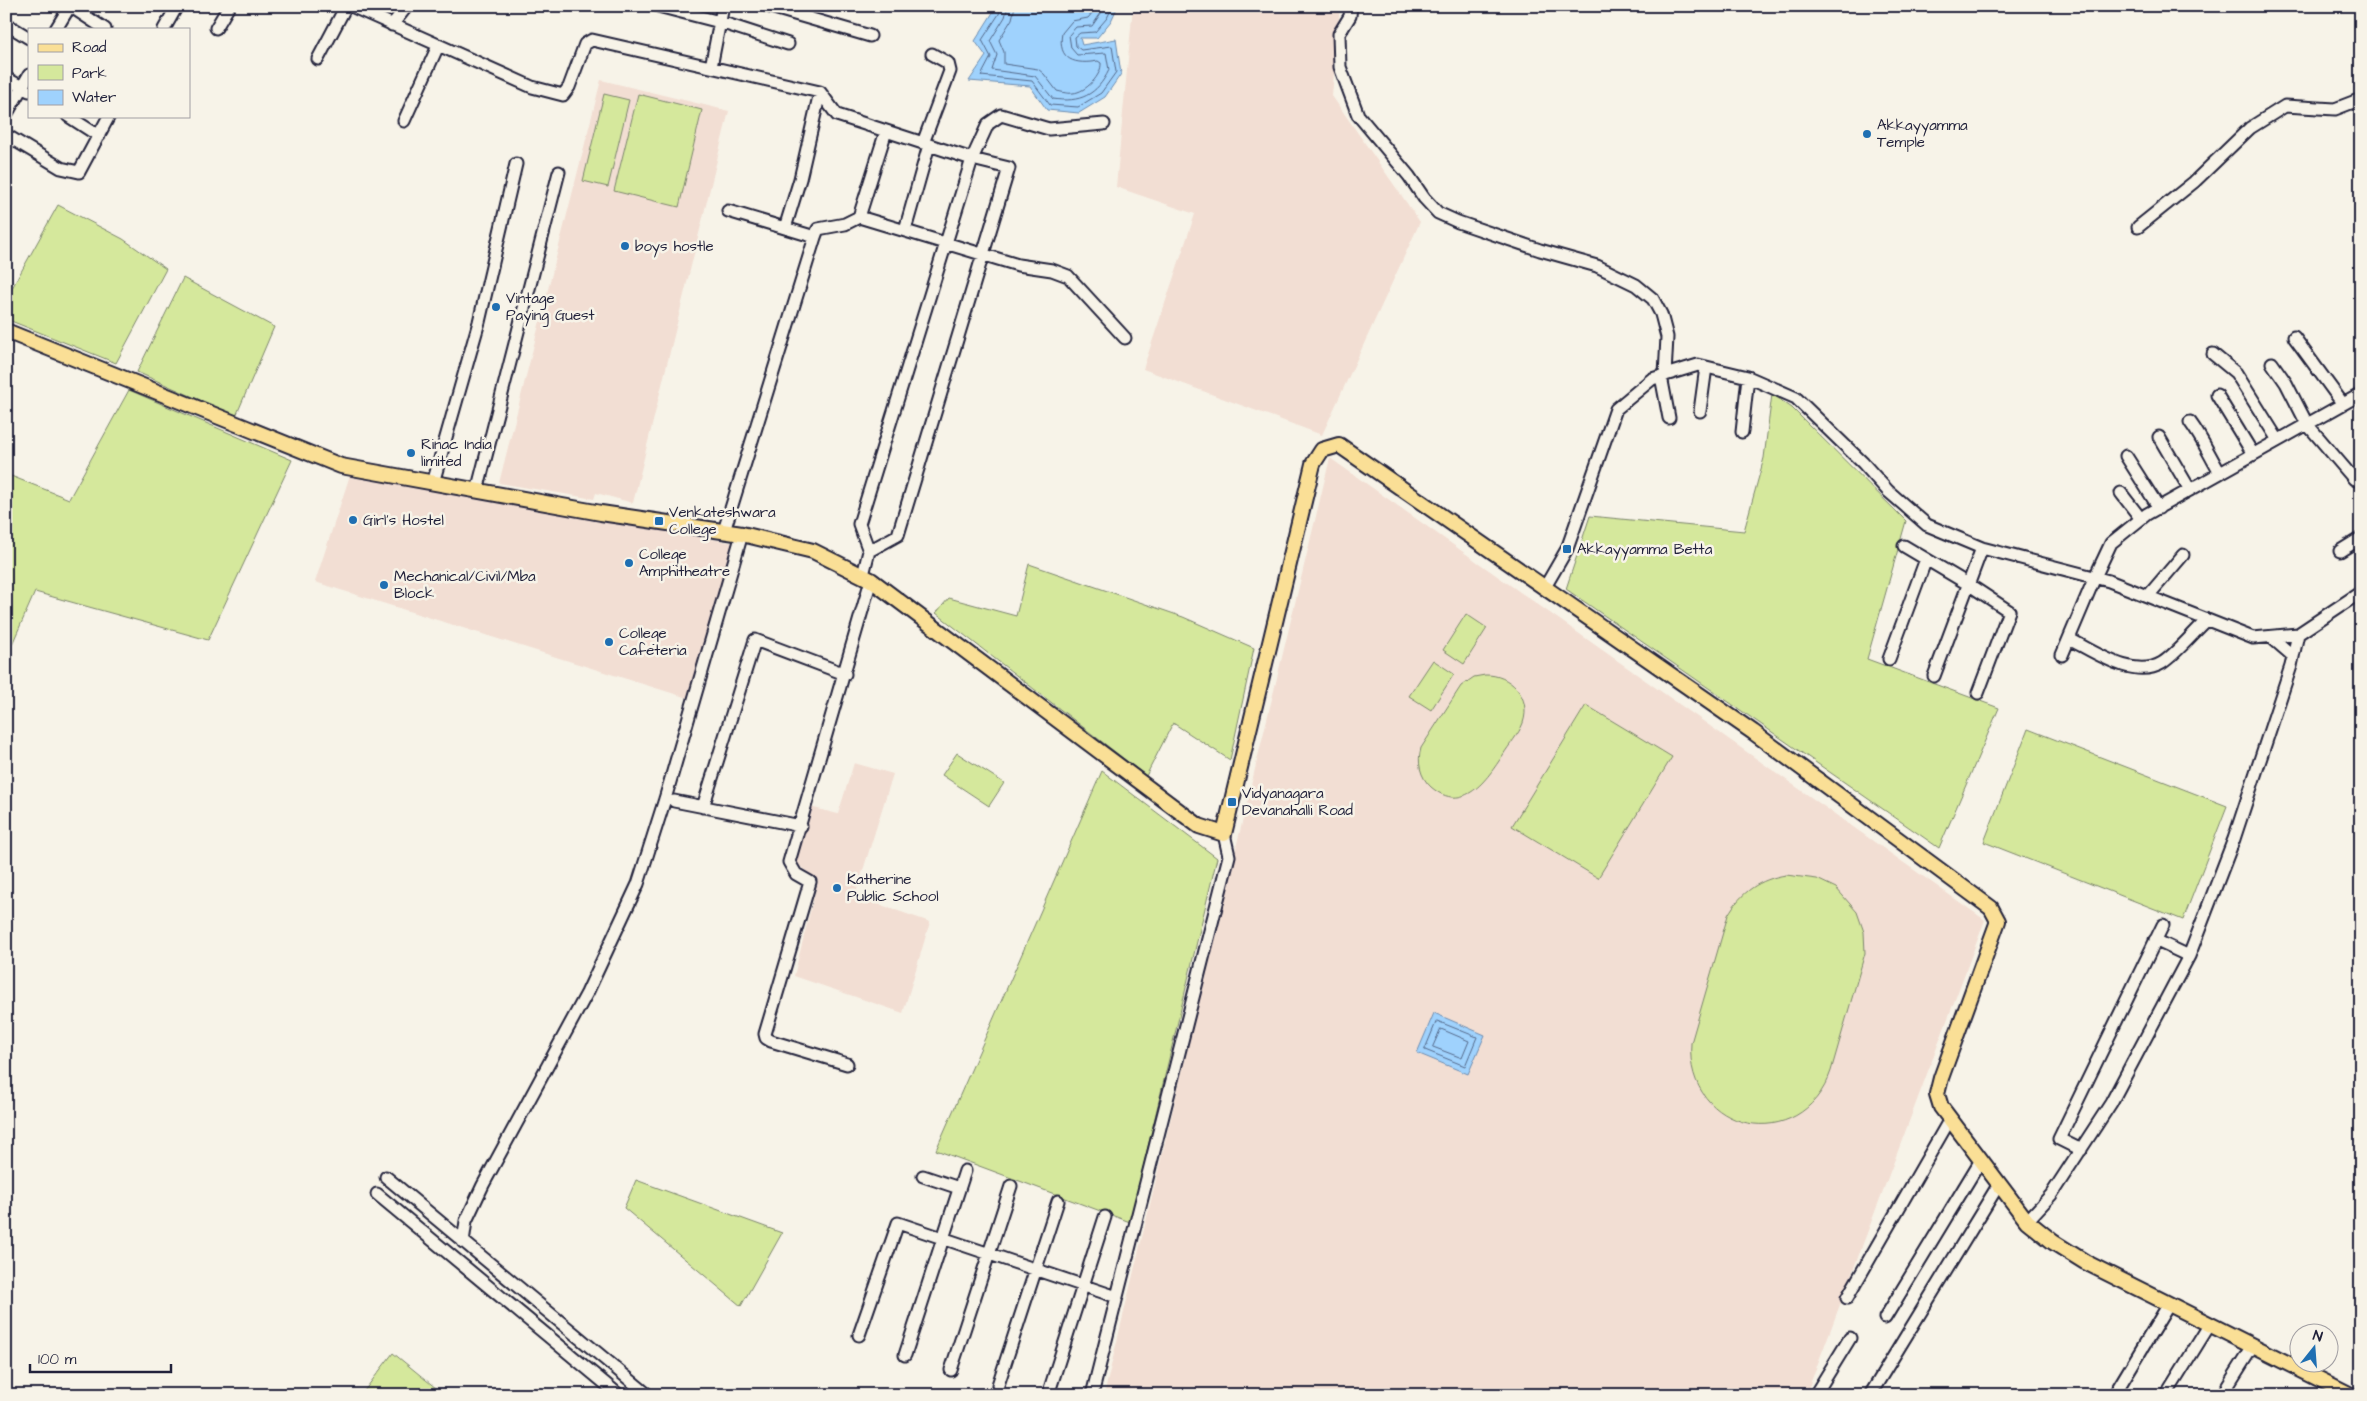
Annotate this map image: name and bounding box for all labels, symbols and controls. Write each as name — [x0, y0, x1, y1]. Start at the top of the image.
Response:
legend — [28, 28, 190, 118]
text: Road — [72, 37, 107, 58]
text: Park — [72, 63, 107, 84]
text: Water — [72, 87, 116, 108]
place label: Akkayyamma Temple — [1877, 115, 1968, 153]
marker: Akkayyamma Temple — [1861, 128, 1873, 140]
place label: boys hostle — [635, 236, 714, 258]
marker: boys hostle — [619, 240, 631, 252]
place label: Vintage Paying Guest — [506, 288, 595, 327]
marker: Vintage Paying Guest — [490, 301, 502, 313]
place label: Rinac India limited — [421, 434, 492, 472]
marker: Rinac India limited — [405, 447, 417, 459]
place label: Venkateshwara College — [669, 502, 776, 541]
place label: Girl's Hostel — [363, 510, 444, 531]
marker: Girl's Hostel — [347, 514, 359, 526]
marker: Venkateshwara College — [653, 515, 665, 527]
place label: Akkayyamma Betta — [1577, 539, 1713, 561]
marker: Akkayyamma Betta — [1561, 543, 1573, 555]
place label: College Amphitheatre — [639, 544, 730, 582]
marker: College Amphitheatre — [623, 557, 635, 569]
place label: Mechanical/Civil/Mba Block — [394, 566, 536, 604]
marker: Mechanical/Civil/Mba Block — [378, 579, 390, 591]
place label: College Cafeteria — [619, 623, 687, 661]
marker: College Cafeteria — [603, 636, 615, 648]
place label: Vidyanagara Devanahalli Road — [1242, 783, 1353, 821]
marker: Vidyanagara Devanahalli Road — [1226, 796, 1238, 808]
place label: Katherine Public School — [847, 869, 939, 907]
marker: Katherine Public School — [831, 882, 843, 894]
north arrow — [2290, 1324, 2340, 1374]
text: N — [2310, 1326, 2325, 1347]
scale bar — [30, 1341, 171, 1373]
text: 100 m — [38, 1349, 77, 1370]

